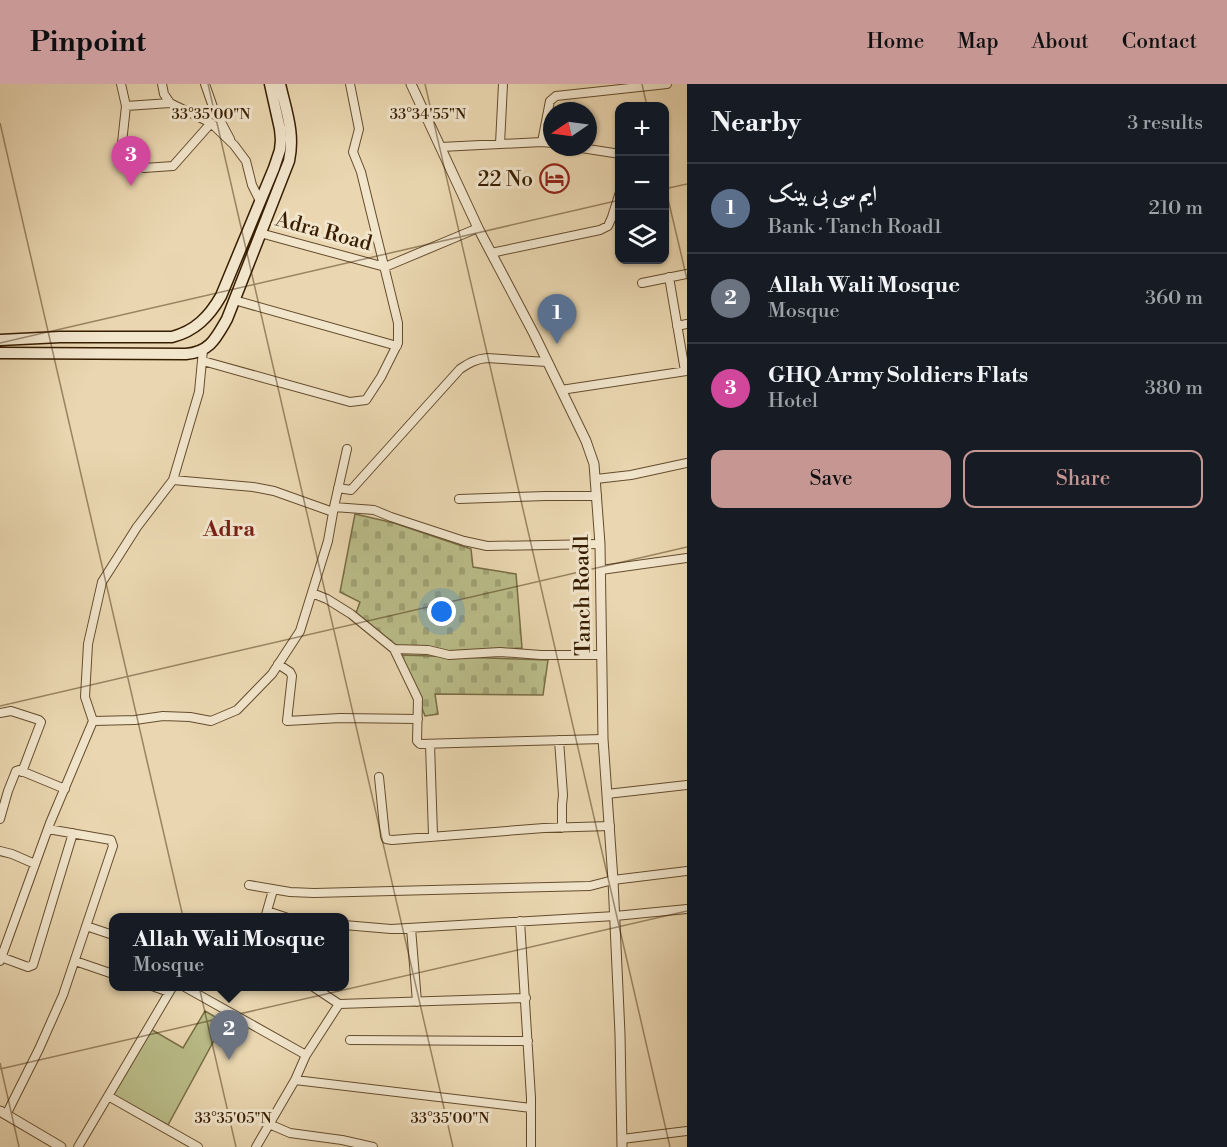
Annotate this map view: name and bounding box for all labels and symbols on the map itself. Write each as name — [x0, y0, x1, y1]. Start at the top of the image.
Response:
north arrow — [543, 102, 597, 156]
text: 33°35'00"N — [172, 105, 250, 124]
text: 33°34'55"N — [390, 105, 466, 124]
pin: 3 — [112, 136, 150, 186]
hotel icon: 22 No — [538, 163, 570, 195]
place label: 22 No — [478, 167, 533, 193]
street label: Adra Road — [272, 206, 375, 257]
pin: 1 — [538, 294, 576, 344]
district label: Adra — [202, 516, 256, 543]
street label: Tanch Road1 — [569, 534, 597, 656]
your location — [427, 597, 456, 626]
pin: 2 — [210, 1010, 248, 1060]
text: 33°35'05"N — [194, 1109, 272, 1128]
text: 33°35'00"N — [411, 1109, 489, 1128]

